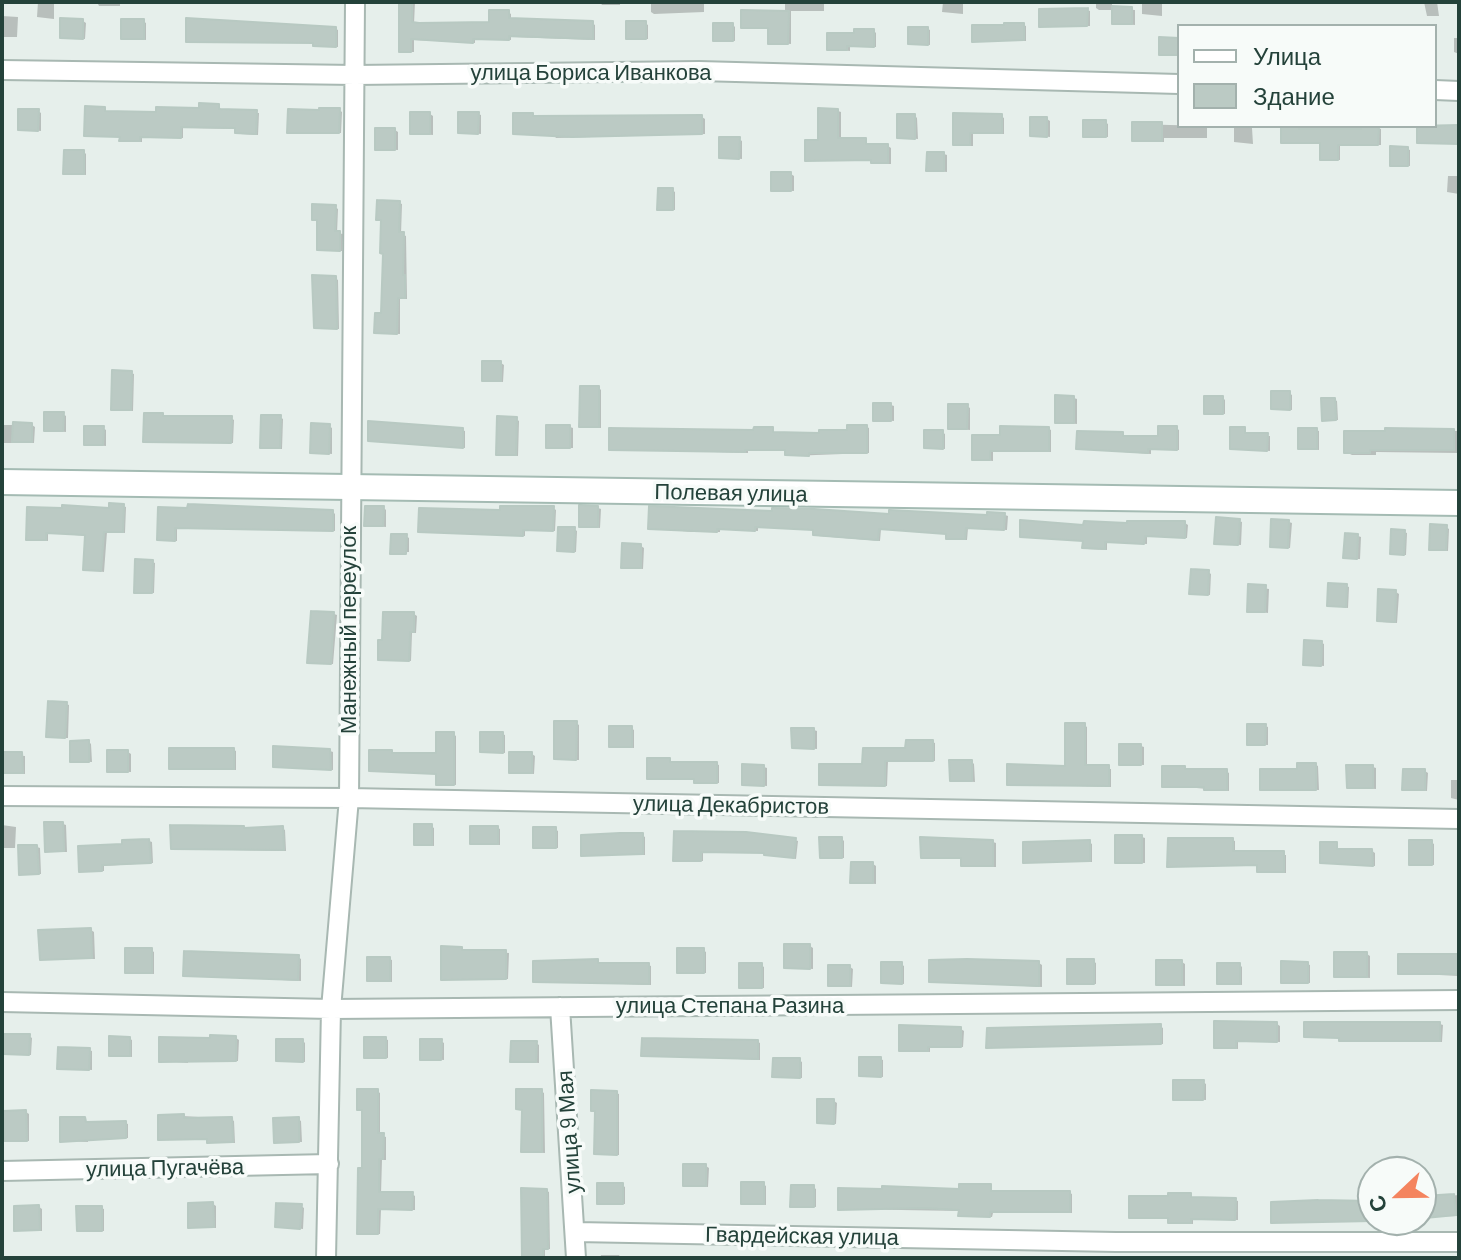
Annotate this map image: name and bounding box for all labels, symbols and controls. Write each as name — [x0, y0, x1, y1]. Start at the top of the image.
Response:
legend — [1177, 24, 1437, 128]
text: Улица — [1253, 41, 1321, 70]
street label: улица Бориса Иванкова — [470, 60, 712, 86]
text: Здание — [1253, 81, 1335, 110]
street label: Полевая улица — [654, 478, 808, 508]
street label: Манежный переулок — [336, 526, 362, 734]
street label: улица Декабристов — [633, 790, 829, 820]
street label: улица Степана Разина — [616, 993, 844, 1019]
street label: улица 9 Мая — [552, 1069, 586, 1195]
street label: улица Пугачёва — [86, 1153, 244, 1183]
north arrow — [1357, 1156, 1437, 1236]
text: С — [1362, 1192, 1392, 1216]
street label: Гвардейская улица — [705, 1221, 899, 1251]

